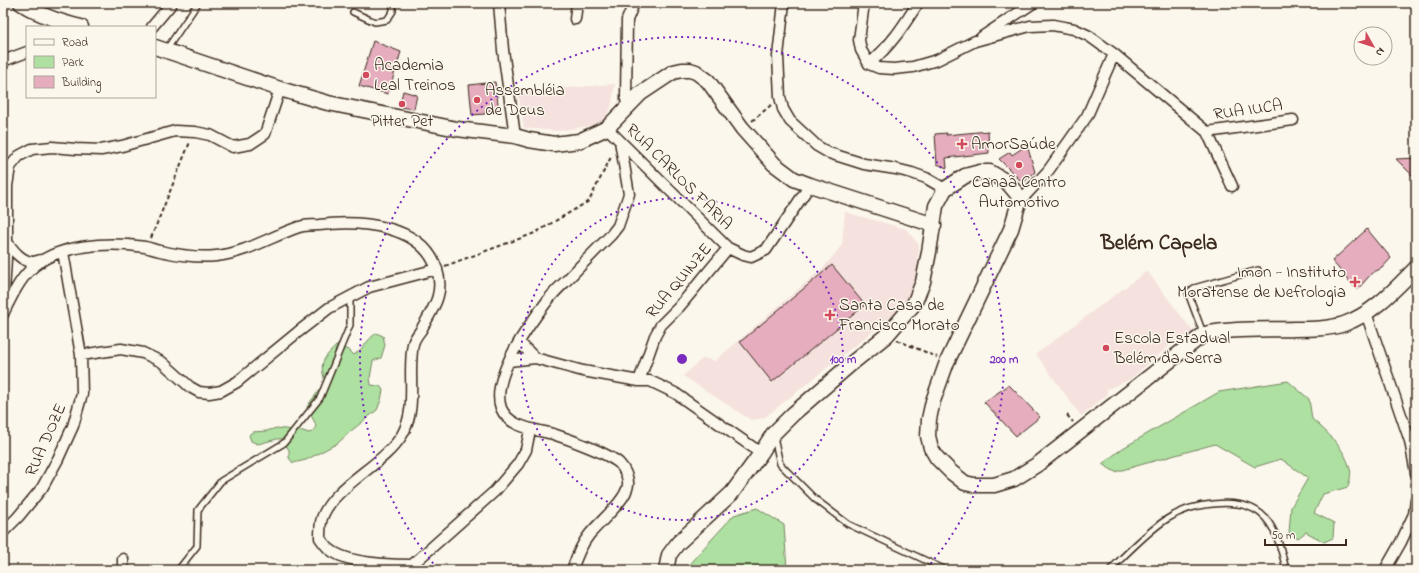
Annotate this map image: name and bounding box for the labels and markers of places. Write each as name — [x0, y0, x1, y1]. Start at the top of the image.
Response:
place label: Academia Leal Treinos — [374, 53, 456, 98]
marker: Academia Leal Treinos — [361, 70, 371, 80]
place label: Assembléia de Deus — [485, 78, 565, 123]
marker: Assembléia de Deus — [472, 95, 482, 105]
marker: Pitter Pet — [397, 99, 407, 109]
place label: Pitter Pet — [371, 109, 434, 134]
place label: AmorSaúde — [971, 132, 1056, 157]
marker: AmorSaúde — [956, 138, 968, 150]
marker: Canaã Centro Automotivo — [1014, 160, 1024, 170]
place label: Canaã Centro Automotivo — [972, 170, 1066, 215]
place label: Imon - Instituto Moratense de Nefrologia — [1177, 260, 1346, 307]
marker: Imon - Instituto Moratense de Nefrologia — [1349, 276, 1361, 288]
place label: Santa Casa de Francisco Morato — [838, 293, 960, 338]
marker: Santa Casa de Francisco Morato — [824, 309, 836, 321]
place label: Escola Estadual Belém da Serra — [1113, 326, 1230, 371]
marker: Escola Estadual Belém da Serra — [1101, 343, 1111, 353]
centre of rings — [675, 352, 689, 366]

